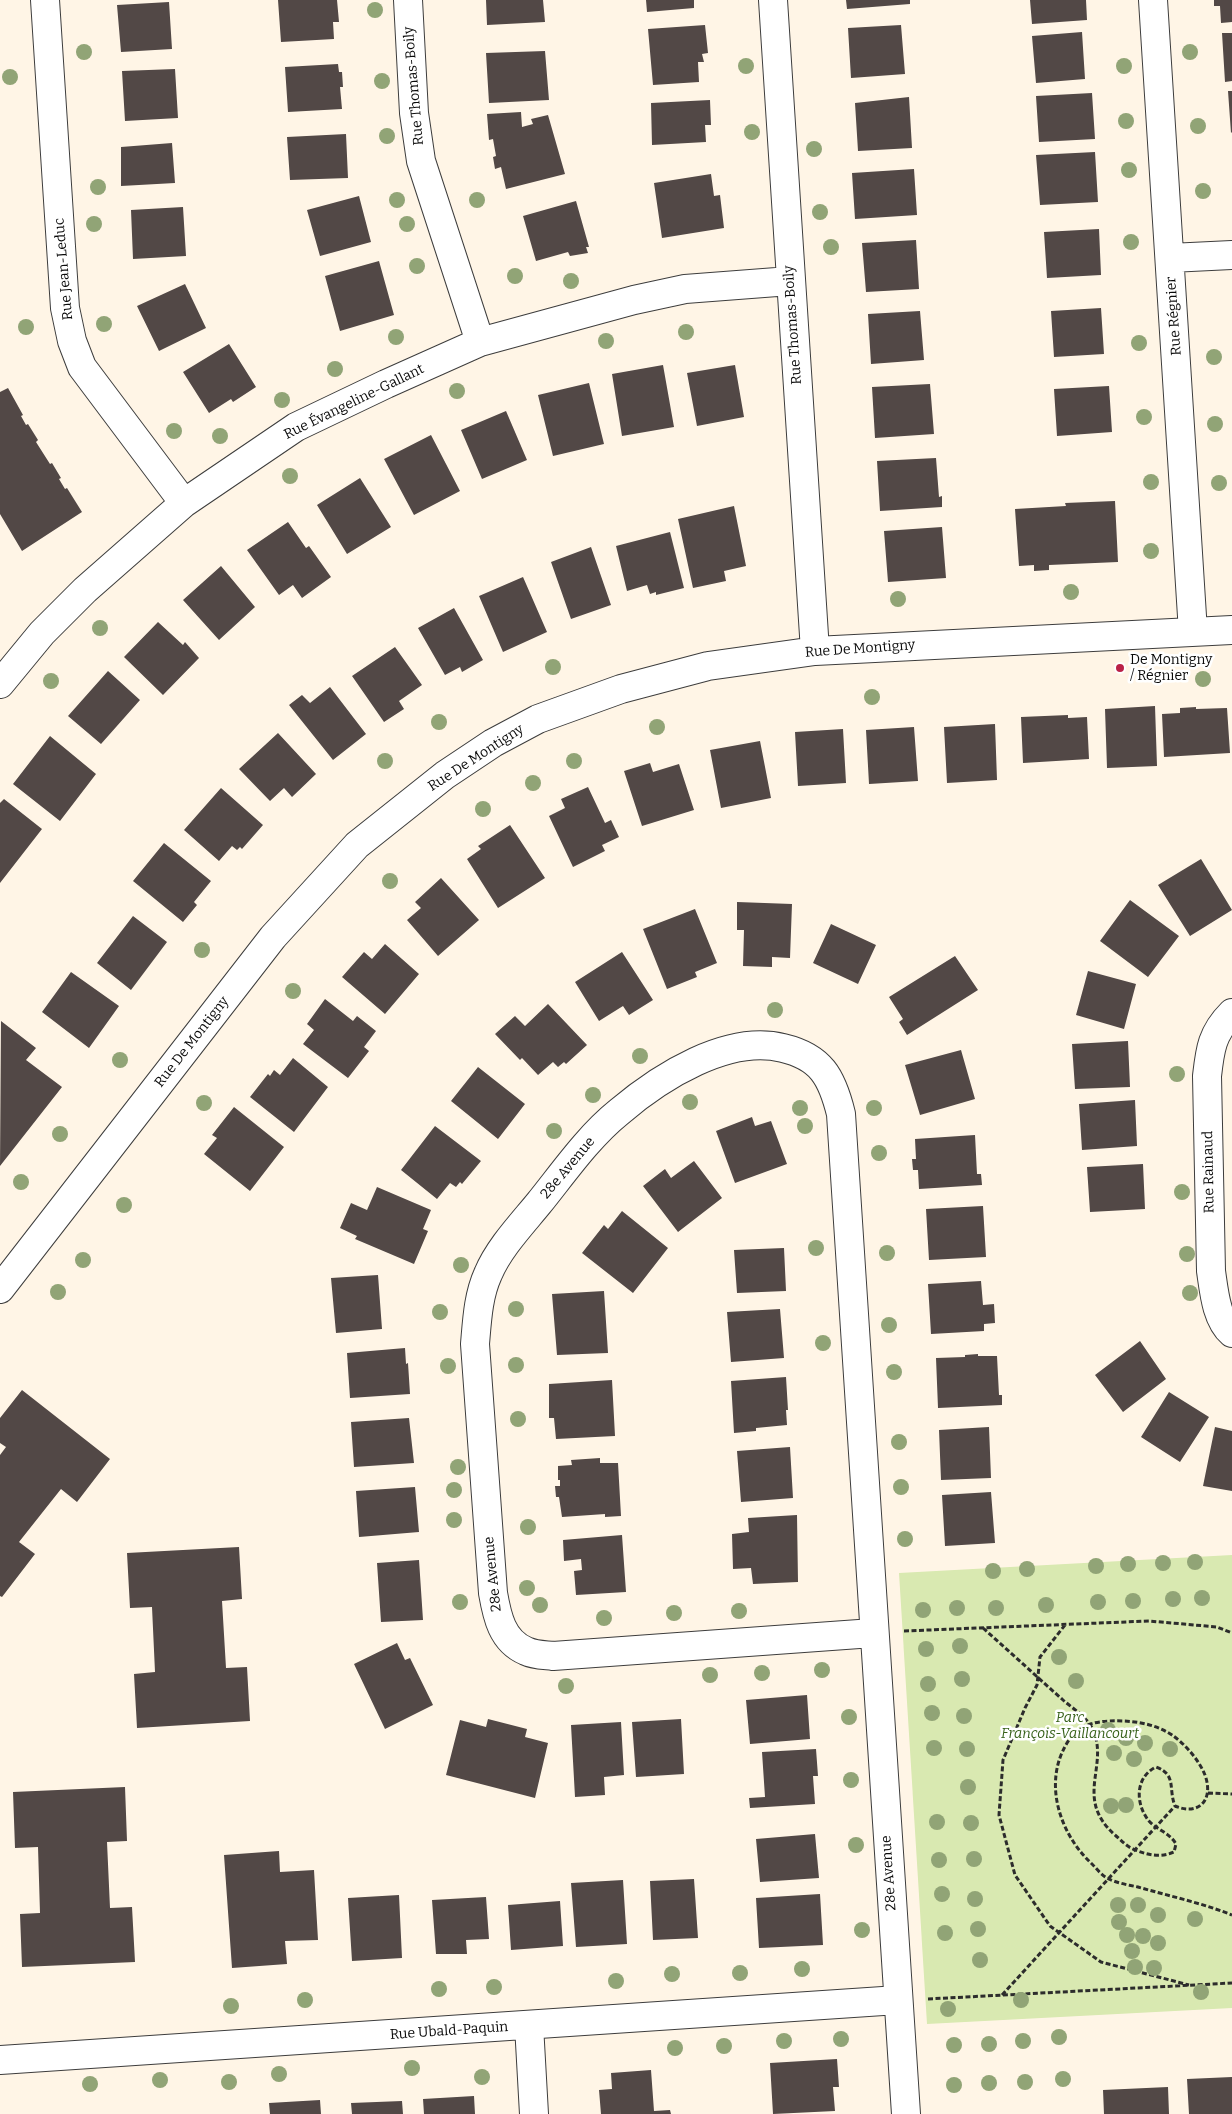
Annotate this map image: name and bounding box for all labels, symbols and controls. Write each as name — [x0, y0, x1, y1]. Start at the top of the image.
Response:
street label: Rue Thomas-Boily — [400, 26, 428, 146]
street label: Rue Jean-Leduc — [51, 217, 77, 321]
street label: Rue Thomas-Boily — [780, 265, 806, 385]
street label: Rue Régnier — [1163, 276, 1185, 356]
street label: Rue Évangeline-Gallant — [281, 361, 427, 443]
street label: Rue De Montigny — [804, 637, 916, 661]
place label: De Montigny / Régnier — [1130, 652, 1212, 684]
marker: De Montigny / Régnier — [1114, 662, 1126, 674]
street label: Rue De Montigny — [425, 721, 527, 795]
street label: Rue De Montigny — [151, 993, 233, 1091]
street label: Rue Rainaud — [1200, 1131, 1218, 1213]
street label: 28e Avenue — [537, 1134, 599, 1202]
street label: 28e Avenue — [481, 1536, 505, 1612]
park label: Parc François-Vaillancourt — [1001, 1710, 1139, 1742]
street label: 28e Avenue — [878, 1835, 900, 1911]
street label: Rue Ubald-Paquin — [389, 2018, 509, 2044]

